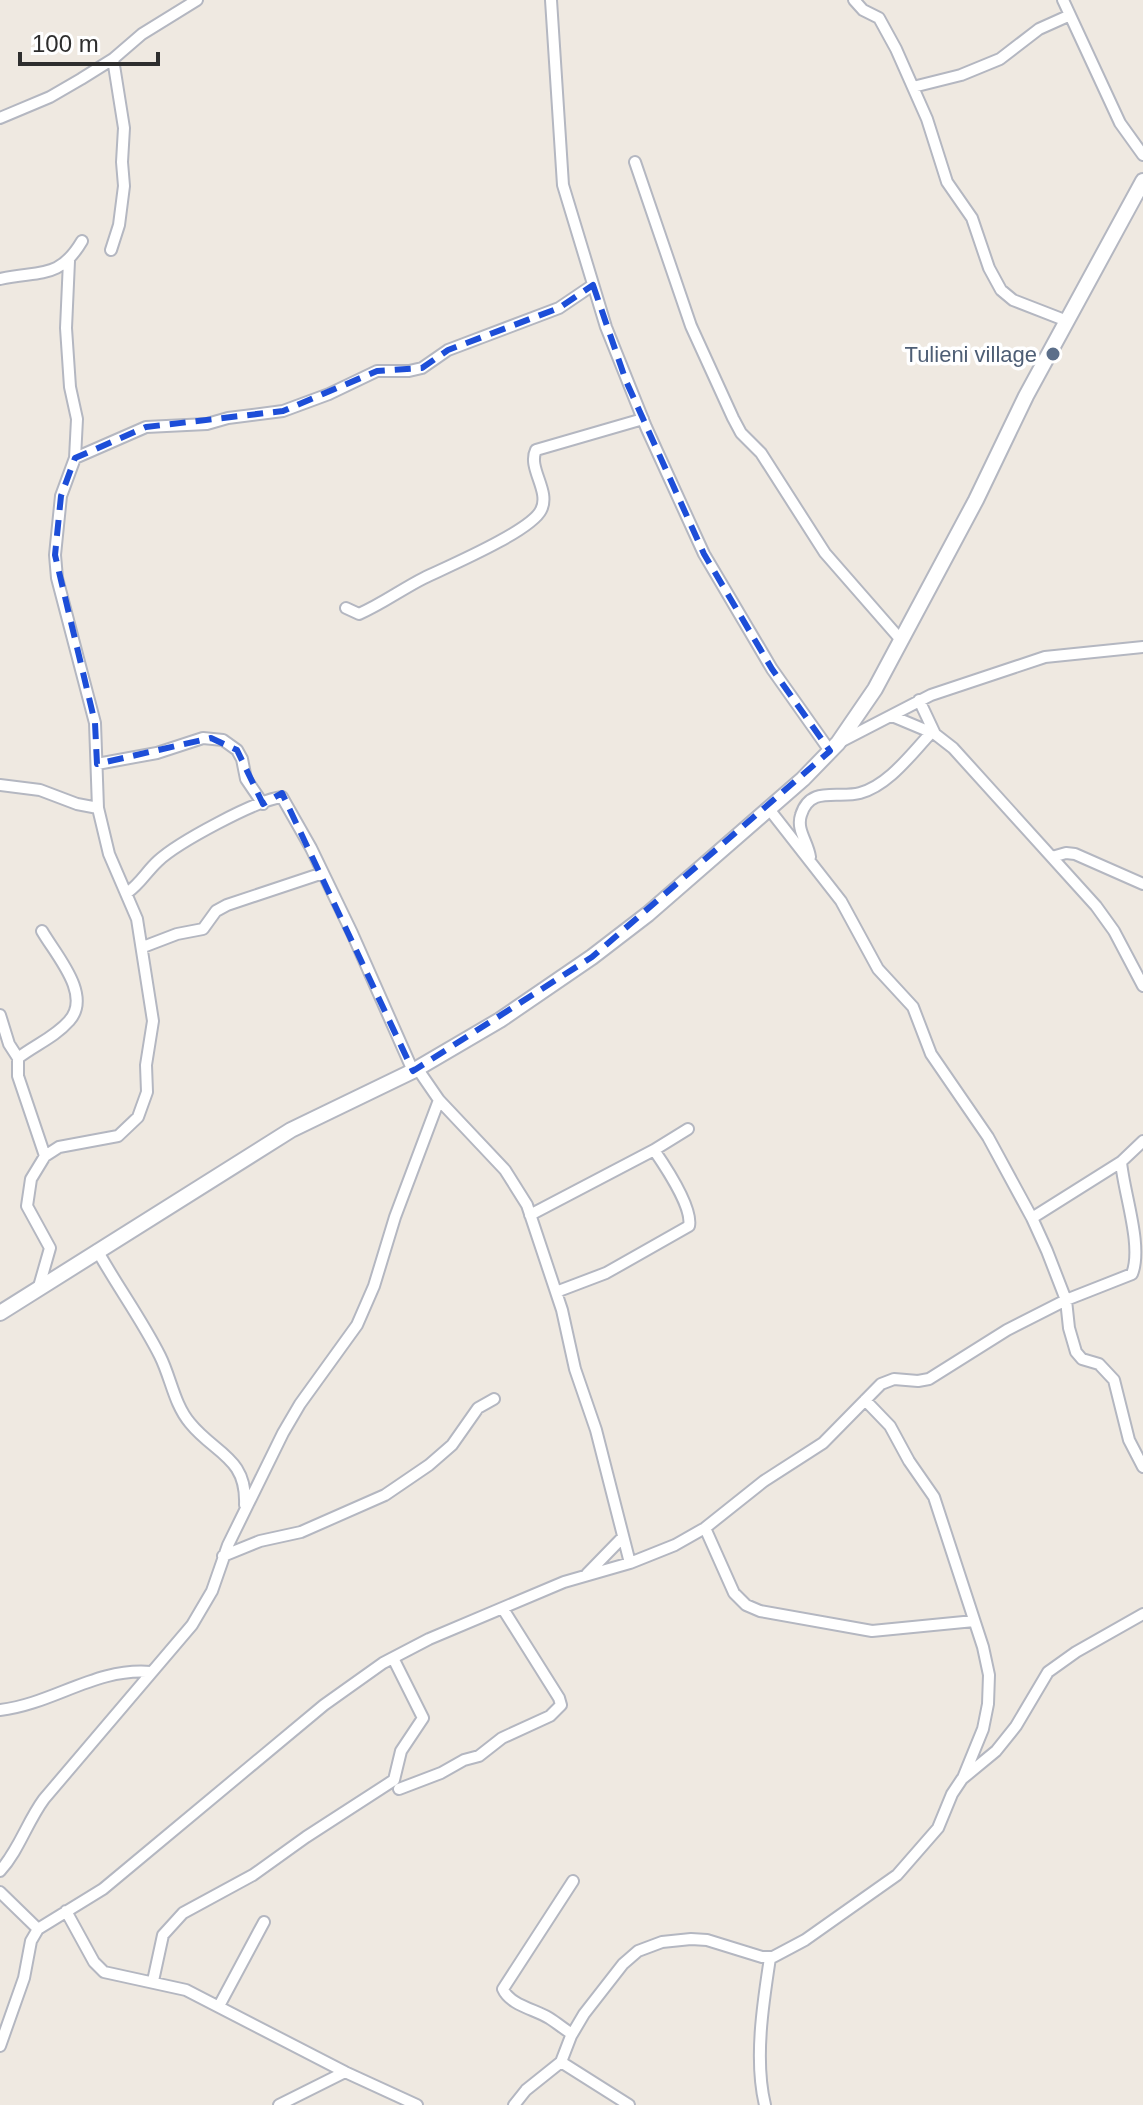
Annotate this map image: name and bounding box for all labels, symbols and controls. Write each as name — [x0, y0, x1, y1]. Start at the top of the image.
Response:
scale bar — [20, 16, 158, 66]
text: 100 m — [32, 30, 99, 57]
place label: Tulieni village — [905, 342, 1037, 367]
marker: Tulieni village — [1044, 345, 1062, 363]

